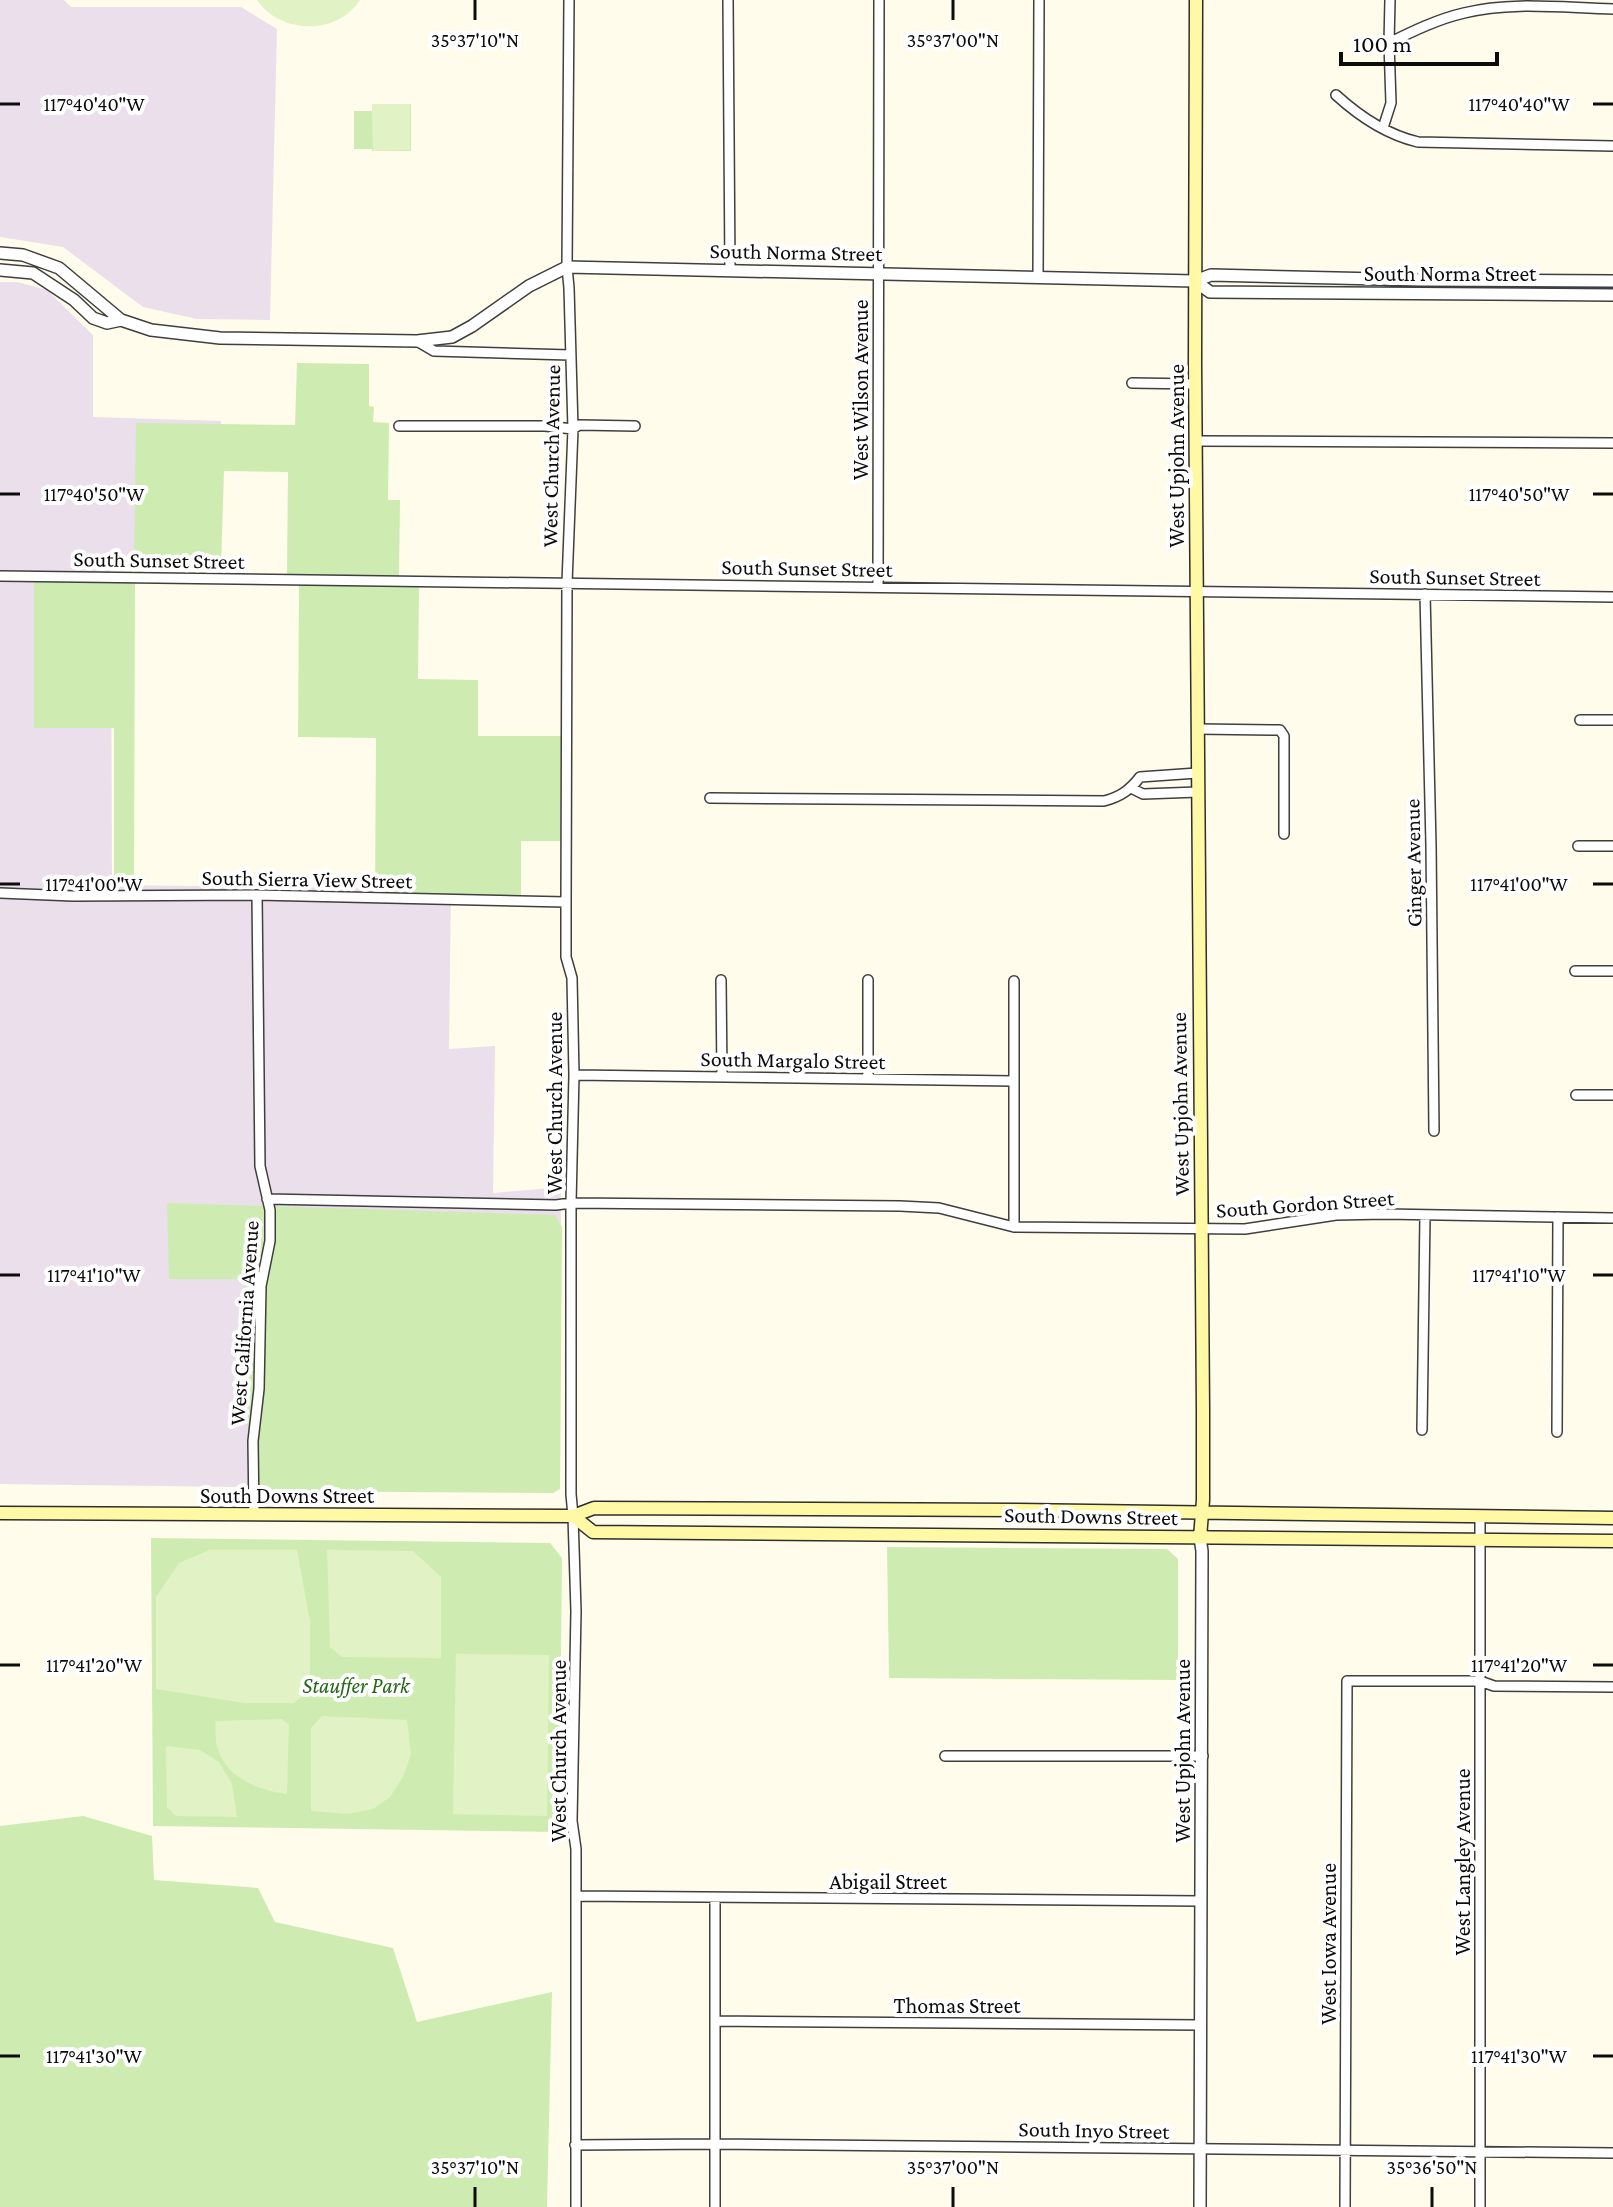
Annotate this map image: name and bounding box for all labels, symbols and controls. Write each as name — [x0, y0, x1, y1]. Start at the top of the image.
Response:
scale bar — [1341, 16, 1497, 66]
text: 35°37'10"N — [431, 29, 519, 51]
text: 35°37'00"N — [907, 29, 999, 51]
text: 100 m — [1353, 30, 1412, 57]
text: 117°40'40"W — [43, 93, 145, 115]
text: 117°40'40"W — [1468, 93, 1570, 115]
street label: South Norma Street — [709, 238, 883, 266]
street label: South Norma Street — [1364, 261, 1537, 286]
street label: West Wilson Avenue — [848, 300, 873, 480]
street label: West Upjohn Avenue — [1164, 364, 1189, 548]
street label: West Church Avenue — [537, 365, 565, 547]
text: 117°40'50"W — [44, 483, 145, 505]
text: 117°40'50"W — [1469, 483, 1570, 505]
street label: South Sunset Street — [73, 546, 245, 574]
street label: South Sunset Street — [721, 554, 893, 582]
street label: South Sunset Street — [1369, 563, 1541, 591]
street label: Ginger Avenue — [1399, 799, 1427, 927]
street label: South Sierra View Street — [201, 865, 413, 893]
text: 117°41'00"W — [45, 873, 143, 895]
text: 117°41'00"W — [1470, 873, 1568, 895]
street label: West Church Avenue — [542, 1012, 567, 1194]
street label: West Upjohn Avenue — [1166, 1012, 1194, 1196]
street label: South Margalo Street — [700, 1046, 886, 1074]
street label: South Gordon Street — [1215, 1185, 1395, 1223]
street label: West California Avenue — [224, 1220, 264, 1426]
text: 117°41'10"W — [47, 1264, 141, 1286]
text: 117°41'10"W — [1472, 1264, 1566, 1286]
street label: South Downs Street — [200, 1483, 375, 1508]
street label: South Downs Street — [1004, 1502, 1179, 1530]
text: 117°41'20"W — [46, 1654, 143, 1676]
text: 117°41'20"W — [1471, 1654, 1568, 1676]
street label: West Upjohn Avenue — [1170, 1659, 1195, 1843]
street label: West Church Avenue — [546, 1660, 571, 1842]
park label: Stauffer Park — [302, 1673, 411, 1698]
street label: West Langley Avenue — [1450, 1768, 1475, 1956]
street label: West Iowa Avenue — [1316, 1863, 1341, 2025]
street label: Abigail Street — [829, 1869, 947, 1894]
street label: Thomas Street — [894, 1993, 1021, 2018]
text: 117°41'30"W — [46, 2045, 143, 2067]
text: 117°41'30"W — [1471, 2045, 1568, 2067]
street label: South Inyo Street — [1018, 2116, 1170, 2144]
text: 35°37'10"N — [431, 2156, 519, 2178]
text: 35°37'00"N — [907, 2156, 999, 2178]
text: 35°36'50"N — [1386, 2156, 1478, 2178]

